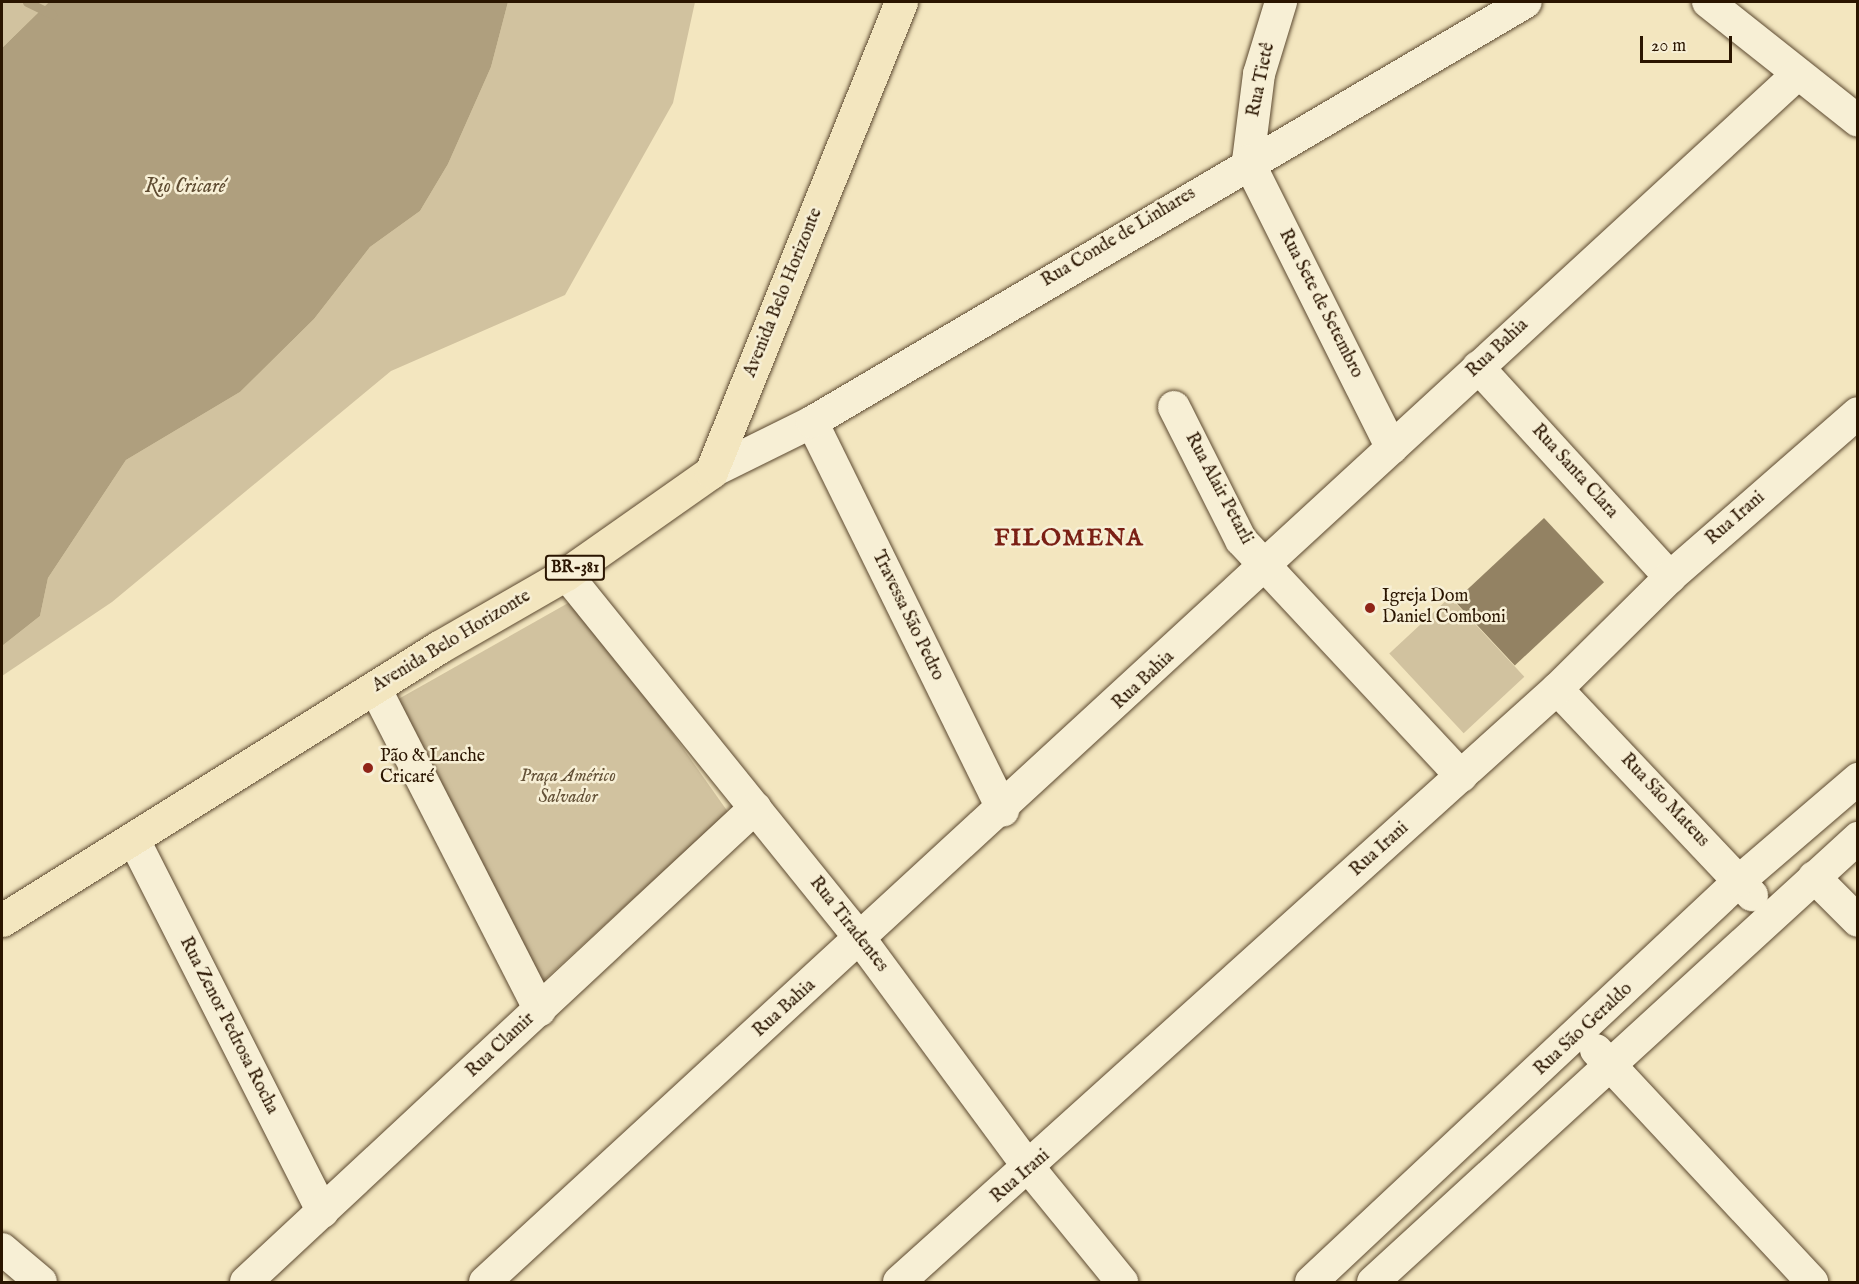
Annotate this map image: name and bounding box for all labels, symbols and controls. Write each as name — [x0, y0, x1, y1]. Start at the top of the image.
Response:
scale bar — [1643, 24, 1734, 62]
text: 20 m — [1651, 35, 1686, 58]
street label: Rua Tietê — [1244, 41, 1280, 119]
water label: Rio Cricaré — [145, 174, 225, 198]
street label: Rua Conde de Linhares — [1038, 183, 1200, 293]
street label: Avenida Belo Horizonte — [740, 205, 828, 381]
street label: Rua Sete de Setembro — [1273, 226, 1367, 382]
street label: Rua Bahia — [1463, 315, 1533, 383]
street label: Rua Santa Clara — [1526, 421, 1622, 523]
street label: Rua Alair Petarli — [1179, 429, 1257, 549]
street label: Rua Irani — [1702, 487, 1770, 551]
district label: FILOMENA — [994, 525, 1144, 553]
street label: Travessa São Pedro — [866, 548, 948, 684]
road number: BR-381 — [544, 555, 606, 581]
street label: Avenida Belo Horizonte — [369, 586, 535, 698]
place label: Igreja Dom Daniel Comboni — [1382, 587, 1506, 630]
marker: Igreja Dom Daniel Comboni — [1363, 601, 1377, 615]
street label: Rua Bahia — [1109, 647, 1179, 715]
place label: Pão & Lanche Cricaré — [380, 747, 485, 789]
street label: Rua São Mateus — [1615, 750, 1713, 852]
marker: Pão & Lanche Cricaré — [361, 761, 375, 775]
park label: Praça Américo Salvador — [520, 767, 616, 810]
street label: Rua Irani — [1346, 818, 1414, 882]
street label: Rua Tiradentes — [804, 873, 892, 977]
street label: Rua Zenor Pedrosa Rocha — [174, 934, 282, 1118]
street label: Rua Bahia — [749, 975, 821, 1043]
street label: Rua São Geraldo — [1530, 979, 1638, 1081]
street label: Rua Clamir — [462, 1009, 540, 1083]
street label: Rua Irani — [987, 1145, 1055, 1209]

